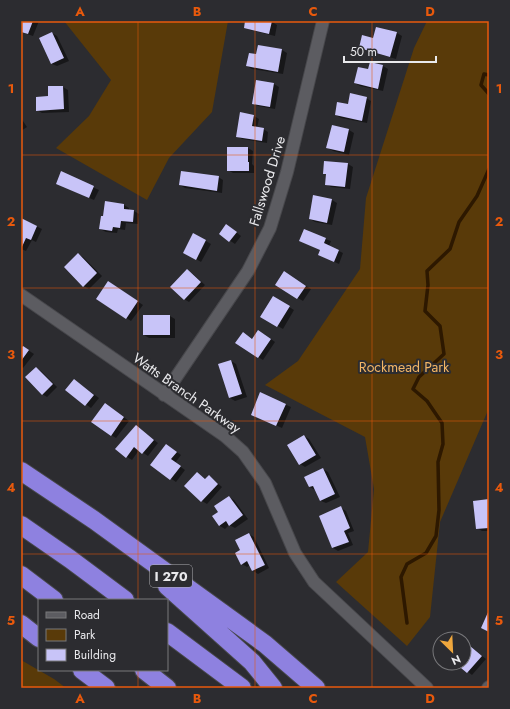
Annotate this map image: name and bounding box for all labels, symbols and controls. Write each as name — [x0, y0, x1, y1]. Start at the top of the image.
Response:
text: A — [74, 2, 85, 21]
text: B — [193, 2, 202, 21]
text: C — [308, 2, 318, 21]
text: D — [425, 2, 435, 21]
scale bar — [344, 38, 436, 64]
text: 50 m — [350, 43, 377, 61]
text: 1 — [8, 79, 14, 98]
text: 1 — [496, 79, 502, 98]
street label: Fallswood Drive — [244, 133, 290, 229]
text: 2 — [7, 212, 15, 231]
text: 2 — [495, 212, 503, 231]
text: 3 — [7, 345, 15, 364]
text: 3 — [495, 345, 503, 364]
street label: Watts Branch Parkway — [129, 348, 246, 438]
park label: Rockmead Park — [359, 357, 450, 377]
text: 4 — [6, 478, 16, 497]
text: 4 — [494, 478, 504, 497]
road number: I 270 — [150, 565, 192, 587]
legend — [38, 599, 168, 671]
text: Road — [74, 606, 100, 624]
text: 5 — [7, 611, 15, 630]
text: 5 — [495, 611, 503, 630]
text: Park — [74, 626, 96, 644]
north arrow — [432, 631, 472, 671]
text: Building — [74, 646, 116, 664]
text: N — [449, 651, 463, 669]
text: A — [74, 689, 85, 708]
text: B — [193, 689, 202, 708]
text: C — [308, 689, 318, 708]
text: D — [425, 689, 435, 708]

